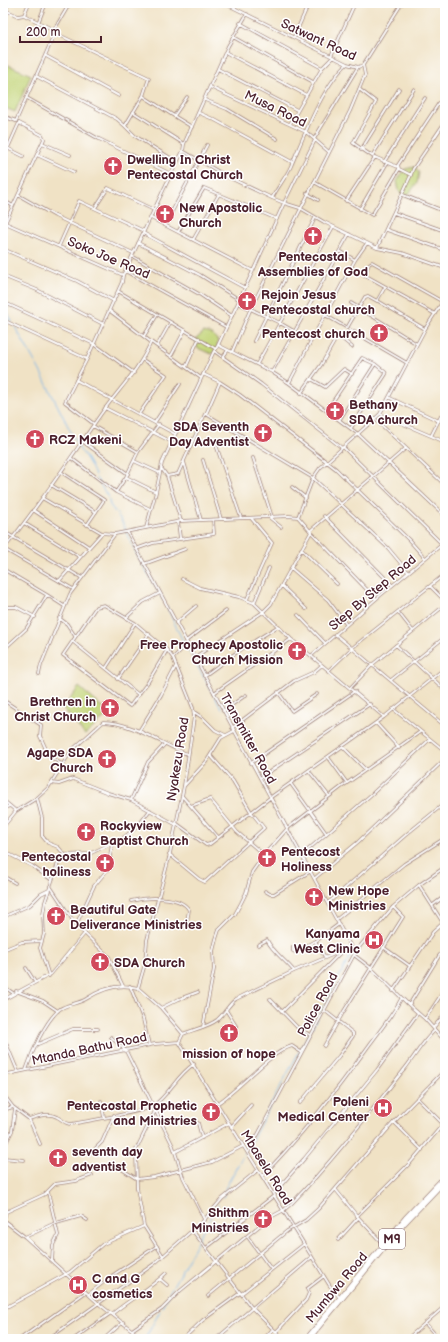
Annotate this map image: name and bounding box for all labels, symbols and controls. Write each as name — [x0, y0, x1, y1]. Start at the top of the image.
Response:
street label: Satwant Road — [278, 15, 359, 64]
scale bar — [20, 18, 101, 44]
text: 200 m — [26, 25, 60, 40]
street label: Musa Road — [242, 87, 309, 131]
place label: Dwelling In Christ Pentecostal Church — [127, 152, 243, 183]
church icon: Dwelling In Christ Pentecostal Church — [102, 155, 124, 177]
place label: New Apostolic Church — [179, 200, 262, 231]
church icon: New Apostolic Church — [154, 203, 176, 225]
church icon: Pentecostal Assemblies of God — [302, 225, 324, 247]
street label: Soko Joe Road — [65, 233, 152, 283]
place label: Pentecostal Assemblies of God — [257, 249, 368, 280]
place label: Rejoin Jesus Pentecostal church — [261, 287, 375, 318]
church icon: Rejoin Jesus Pentecostal church — [236, 290, 258, 312]
church icon: Pentecost church — [368, 322, 390, 344]
place label: Pentecost church — [262, 326, 365, 342]
place label: Bethany SDA church — [349, 397, 418, 428]
church icon: Bethany SDA church — [324, 400, 346, 422]
place label: SDA Seventh Day Adventist — [169, 419, 250, 450]
church icon: SDA Seventh Day Adventist — [252, 422, 274, 444]
church icon: RCZ Makeni — [24, 428, 46, 450]
place label: RCZ Makeni — [49, 432, 122, 448]
street label: Step By Step Road — [326, 552, 420, 634]
place label: Free Prophecy Apostolic Church Mission — [140, 637, 283, 668]
church icon: Free Prophecy Apostolic Church Mission — [286, 640, 308, 662]
street label: Transmitter Road — [217, 690, 280, 787]
place label: Brethren in Christ Church — [14, 694, 96, 725]
church icon: Brethren in Christ Church — [99, 697, 121, 719]
street label: Nyakezu Road — [163, 716, 193, 802]
place label: Agape SDA Church — [26, 745, 93, 776]
church icon: Agape SDA Church — [96, 748, 118, 770]
place label: Rockyview Baptist Church — [100, 818, 189, 849]
church icon: Rockyview Baptist Church — [75, 821, 97, 843]
place label: Pentecost Holiness — [281, 844, 341, 875]
church icon: Pentecost Holiness — [256, 847, 278, 869]
place label: Pentecostal holiness — [21, 849, 91, 880]
church icon: Pentecostal holiness — [94, 852, 116, 874]
place label: New Hope Ministries — [328, 883, 390, 914]
church icon: New Hope Ministries — [303, 886, 325, 908]
place label: Beautiful Gate Deliverance Ministries — [70, 902, 202, 933]
church icon: Beautiful Gate Deliverance Ministries — [45, 905, 67, 927]
place label: Kanyama West Clinic — [294, 926, 360, 957]
hospital icon: Kanyama West Clinic — [363, 929, 385, 951]
church icon: SDA Church — [89, 951, 111, 973]
place label: SDA Church — [114, 955, 185, 971]
street label: Police Road — [294, 970, 342, 1039]
church icon: mission of hope — [218, 1022, 240, 1044]
street label: Mtanda Bathu Road — [30, 1029, 148, 1069]
place label: mission of hope — [182, 1046, 276, 1062]
place label: Poleni Medical Center — [277, 1094, 370, 1125]
hospital icon: Poleni Medical Center — [372, 1097, 394, 1119]
place label: Pentecostal Prophetic and Ministries — [67, 1098, 197, 1129]
church icon: Pentecostal Prophetic and Ministries — [200, 1101, 222, 1123]
street label: Mbasela Road — [237, 1127, 295, 1208]
place label: seventh day adventist — [72, 1144, 143, 1175]
church icon: seventh day adventist — [47, 1147, 69, 1169]
place label: Shithm Ministries — [191, 1205, 249, 1236]
church icon: Shithm Ministries — [252, 1208, 274, 1230]
road number: M9 — [379, 1229, 405, 1249]
street label: Mumbwa Road — [303, 1249, 371, 1326]
place label: C and G cosmetics — [92, 1271, 153, 1302]
hospital icon: C and G cosmetics — [67, 1274, 89, 1296]

